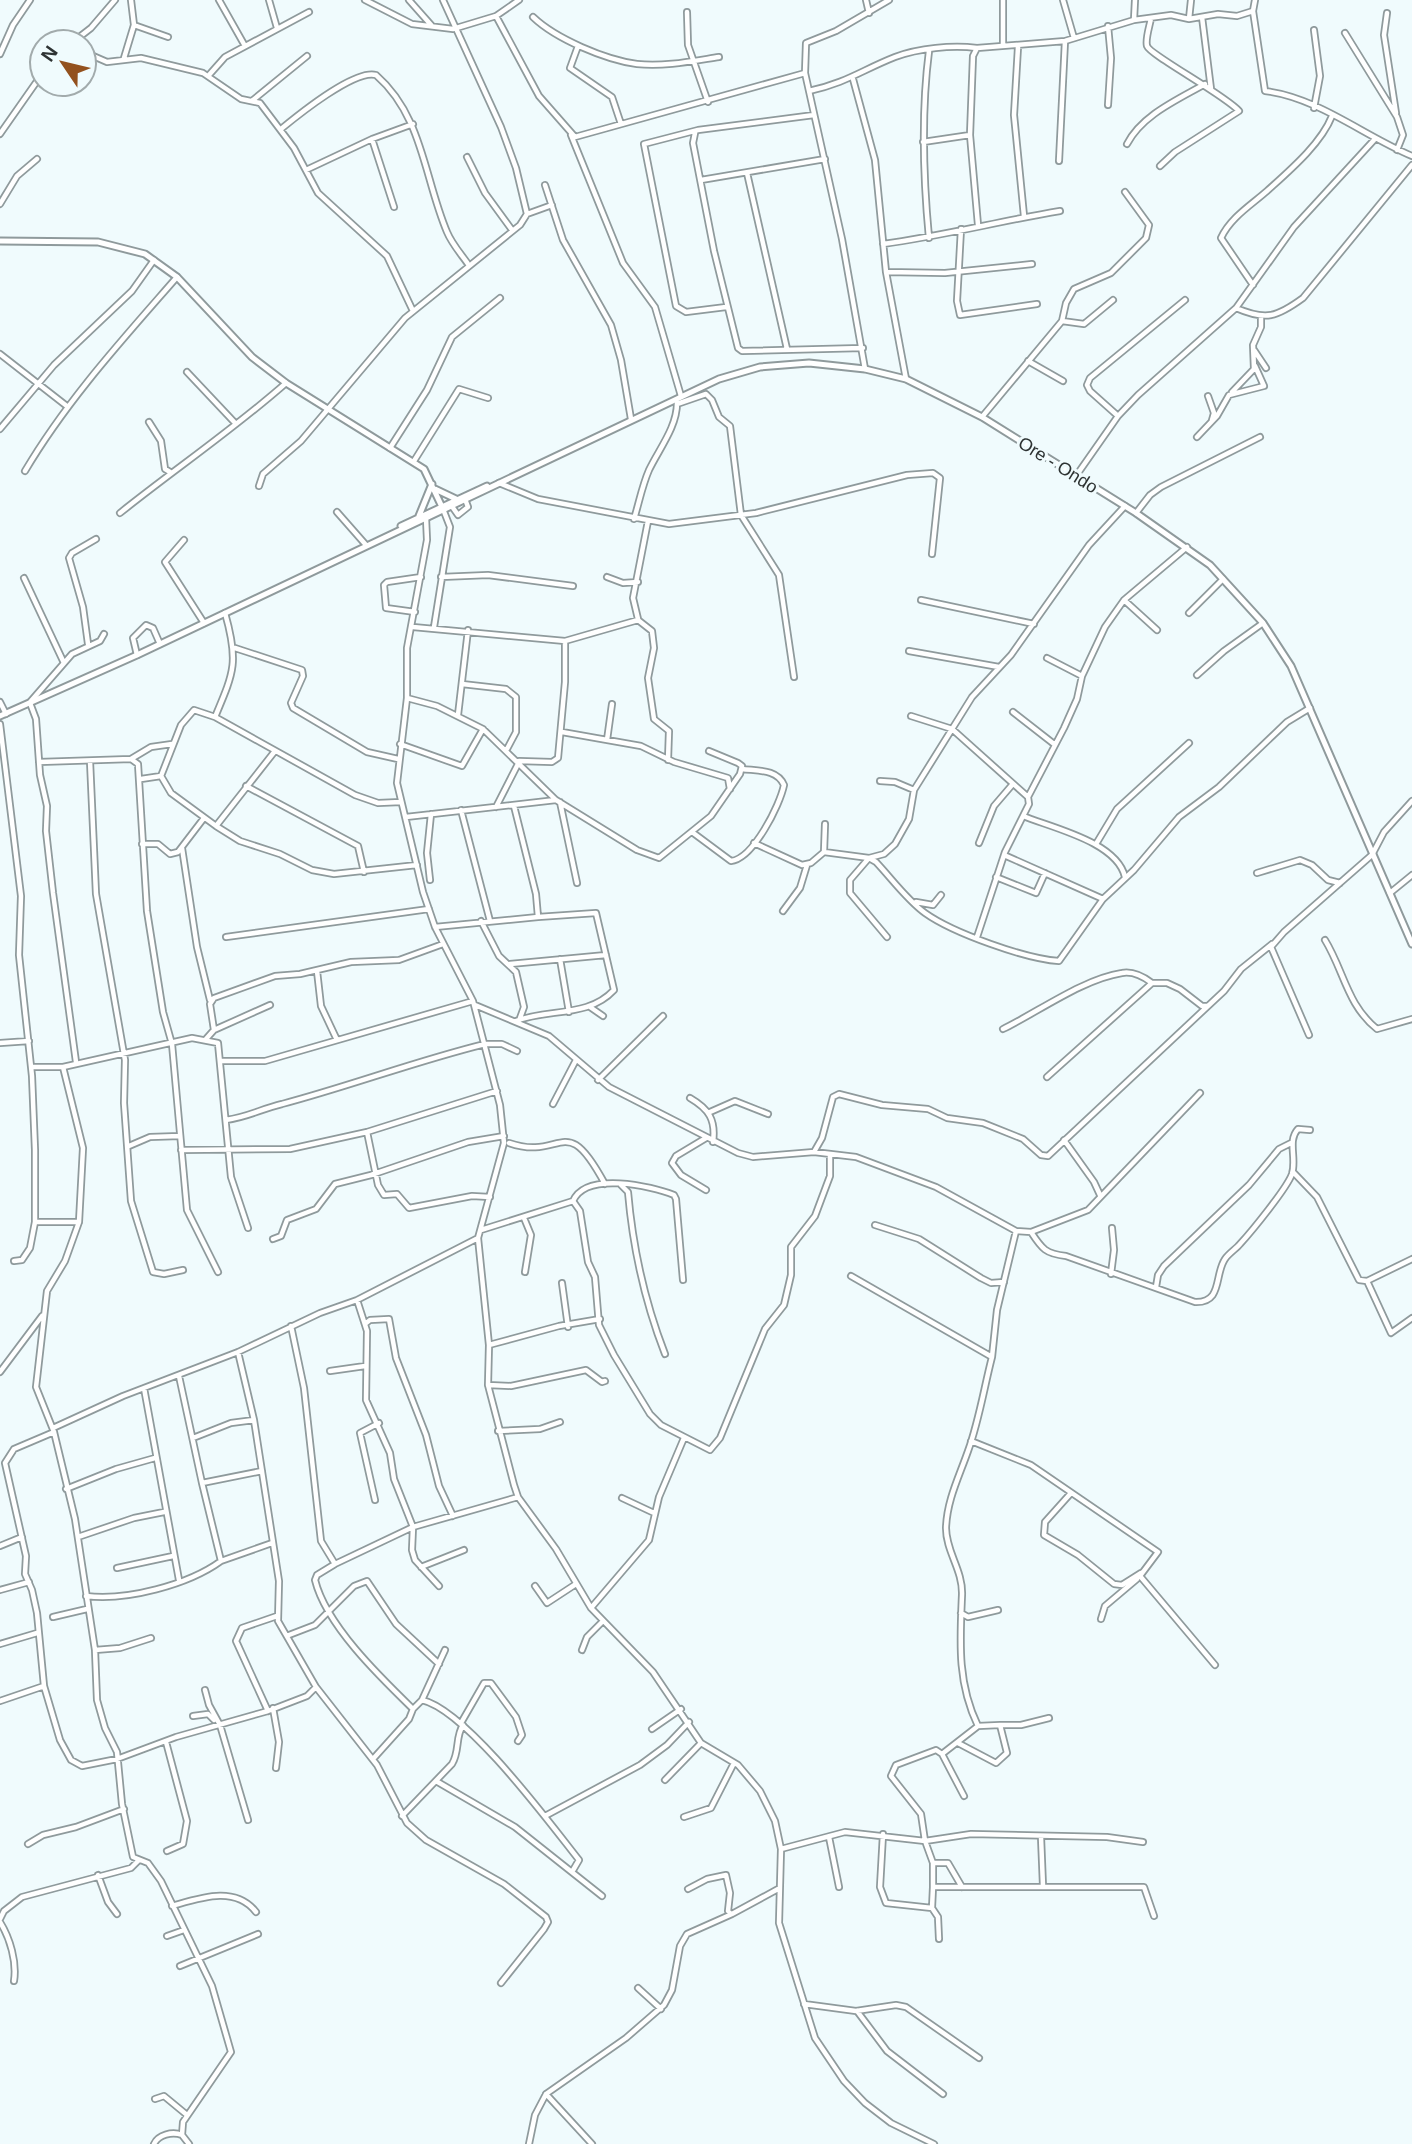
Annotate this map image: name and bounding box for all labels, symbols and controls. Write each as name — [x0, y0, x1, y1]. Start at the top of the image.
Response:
north arrow — [28, 28, 98, 98]
text: N — [37, 42, 62, 65]
street label: Ore - Ondo — [1015, 433, 1101, 497]

